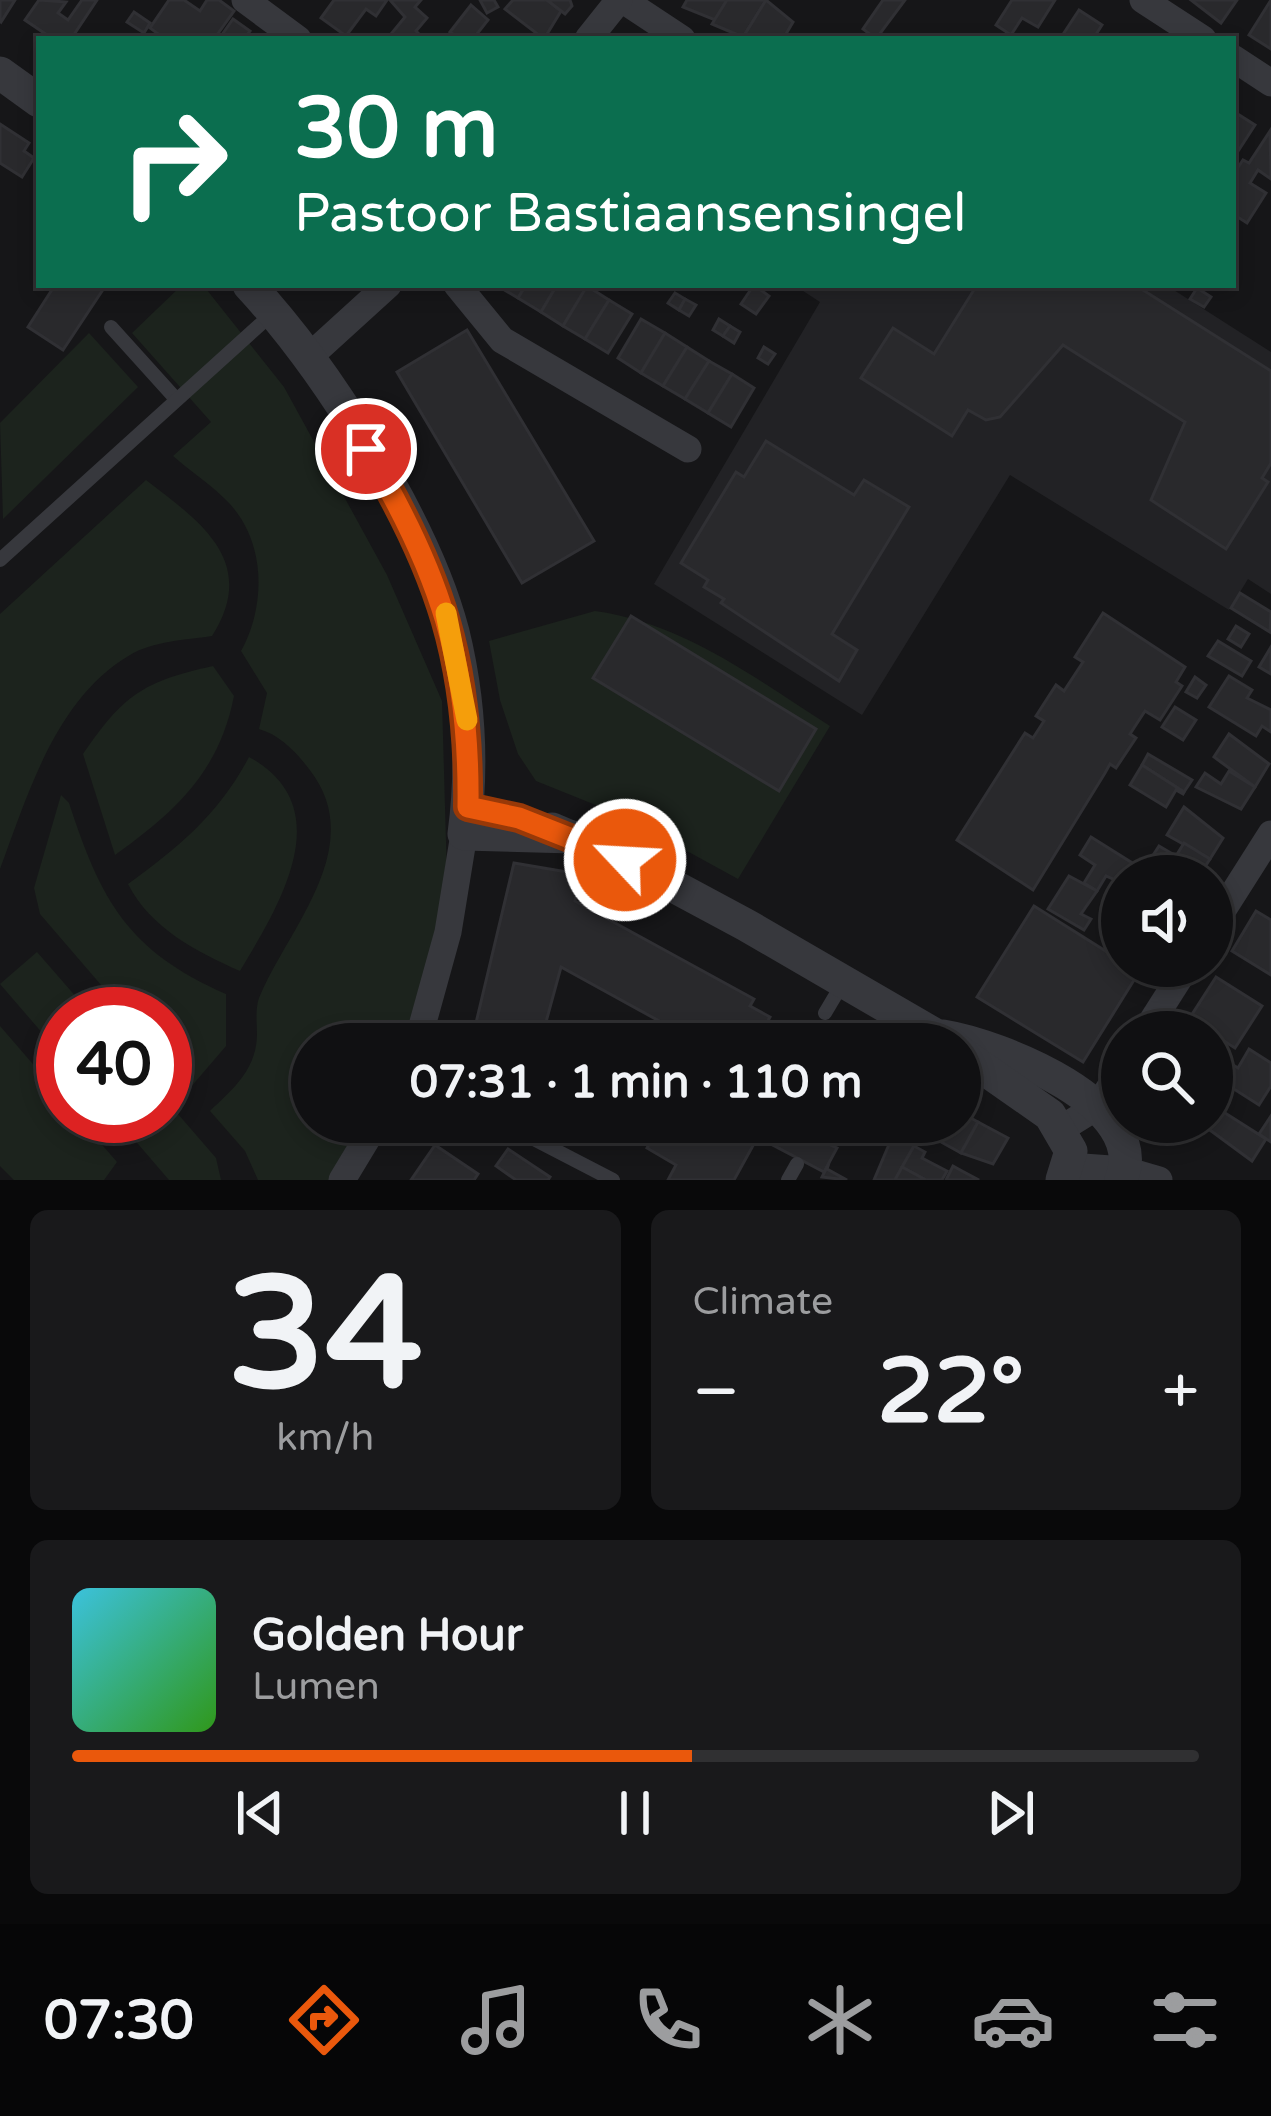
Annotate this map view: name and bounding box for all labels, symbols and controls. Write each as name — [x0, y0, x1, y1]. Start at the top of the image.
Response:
text: 30 m — [294, 79, 498, 180]
icon: right — [96, 84, 252, 240]
text: Pastoor Bastiaansensingel — [294, 181, 966, 246]
pin — [315, 398, 417, 500]
icon: arrive — [333, 416, 399, 482]
position arrow — [562, 797, 688, 923]
map controls — [1101, 855, 1233, 1143]
button: sound — [1101, 855, 1233, 987]
speed limit sign: 40 — [36, 987, 192, 1143]
button: search — [1101, 1011, 1233, 1143]
text: 07:31 · 1 min · 110 m — [410, 1056, 862, 1110]
text: 34 — [227, 1242, 423, 1430]
text: Climate — [693, 1278, 833, 1325]
text: 22° — [877, 1338, 1024, 1447]
text: − — [693, 1352, 740, 1432]
text: + — [1162, 1352, 1199, 1432]
text: km/h — [276, 1414, 374, 1461]
text: Golden Hour — [252, 1609, 523, 1663]
text: Lumen — [252, 1663, 380, 1710]
icon: previous — [227, 1780, 293, 1846]
icon: pause — [602, 1780, 668, 1846]
icon: next — [978, 1780, 1044, 1846]
icon: directions — [282, 1978, 366, 2062]
icon: music — [454, 1978, 538, 2062]
icon: phone — [626, 1978, 710, 2062]
icon: climate — [798, 1978, 882, 2062]
icon: car — [971, 1978, 1055, 2062]
icon: filters — [1143, 1978, 1227, 2062]
text: 07:30 — [44, 1988, 194, 2053]

